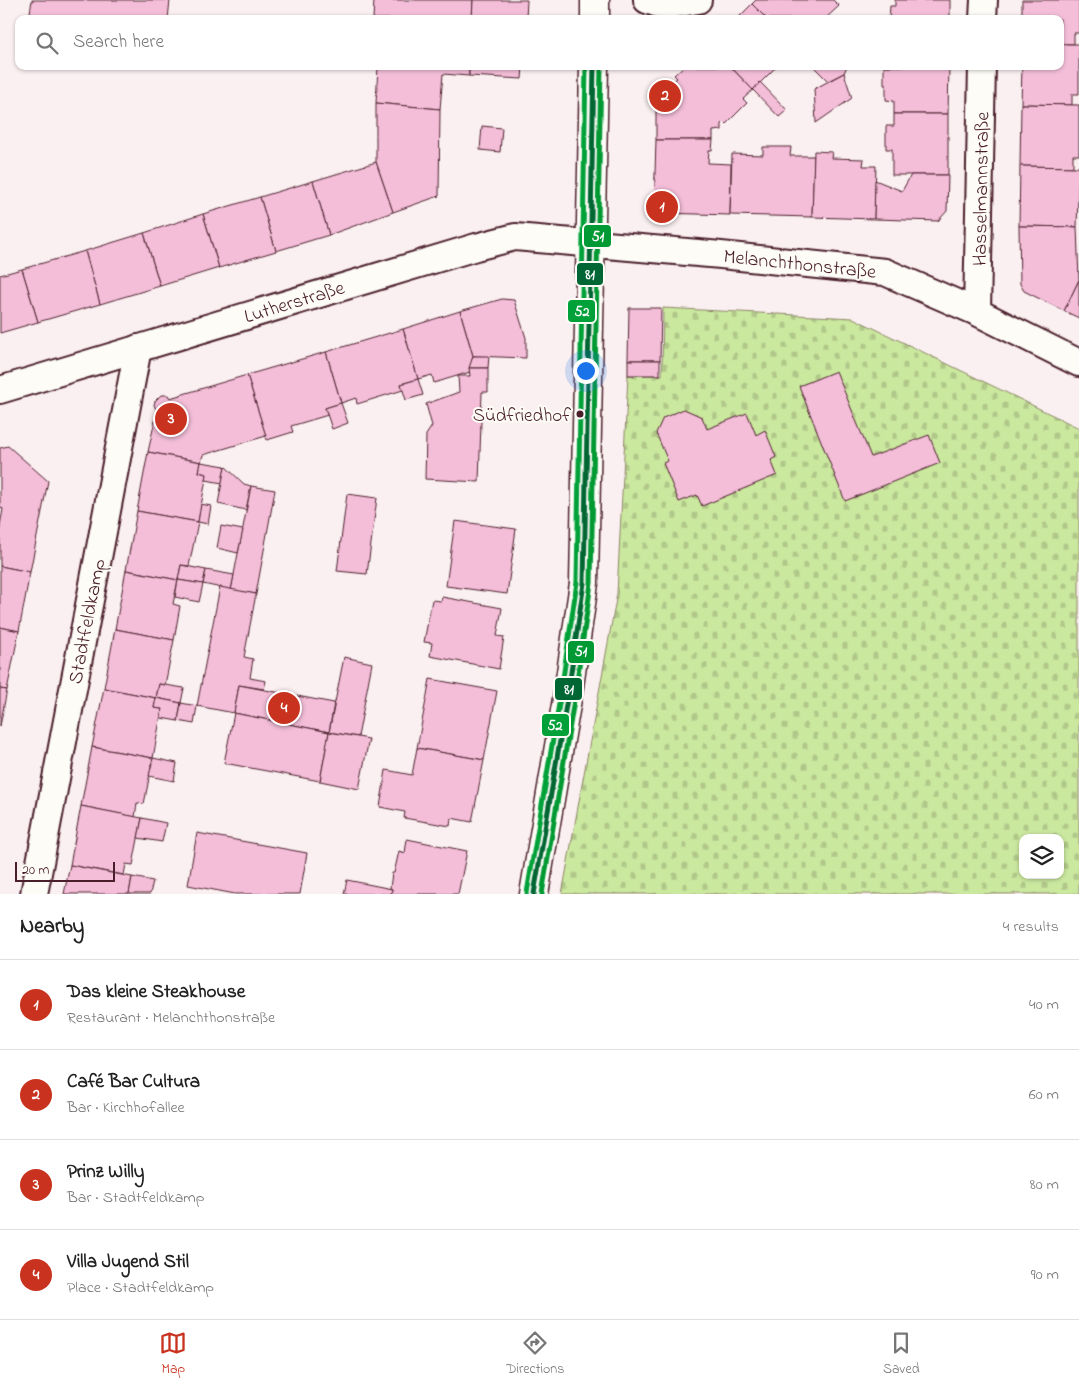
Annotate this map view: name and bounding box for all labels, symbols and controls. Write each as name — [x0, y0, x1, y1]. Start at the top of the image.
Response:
search box — [15, 15, 1064, 70]
icon: search — [33, 29, 61, 57]
text: Search here — [73, 29, 164, 56]
pin: 2 — [649, 77, 681, 115]
street label: Hasselmannstraße — [967, 112, 998, 267]
pin: 1 — [646, 188, 678, 226]
line badge: 51 — [583, 224, 612, 248]
text: 51 — [592, 227, 605, 248]
street label: Melanchthonstraße — [722, 243, 878, 288]
line badge: 81 — [576, 262, 604, 286]
text: 81 — [584, 265, 595, 286]
street label: Lutherstraße — [241, 274, 348, 332]
line badge: 52 — [567, 299, 596, 323]
text: 52 — [575, 302, 590, 323]
your location — [573, 358, 599, 384]
pin: 3 — [155, 400, 187, 438]
place label: Südfriedhof — [473, 403, 571, 430]
marker: Südfriedhof — [575, 409, 585, 419]
street label: Stadtfeldkamp — [62, 556, 115, 687]
line badge: 51 — [567, 640, 595, 664]
text: 51 — [575, 642, 588, 663]
line badge: 81 — [554, 677, 583, 701]
text: 81 — [563, 680, 574, 701]
pin: 4 — [268, 689, 300, 727]
line badge: 52 — [541, 713, 570, 737]
text: 52 — [548, 716, 563, 737]
map controls — [1019, 834, 1064, 879]
button: layers — [1019, 834, 1064, 879]
scale bar — [15, 859, 115, 882]
text: 20 m — [22, 860, 49, 881]
text: Nearby — [20, 912, 84, 942]
text: 4 results — [1003, 915, 1059, 939]
text: Das kleine Steakhouse — [67, 979, 245, 1006]
text: 1 — [33, 993, 39, 1017]
text: 40 m — [1029, 993, 1059, 1017]
text: Restaurant · Melanchthonstraße — [67, 1006, 275, 1030]
text: Café Bar Cultura — [67, 1069, 200, 1096]
text: 2 — [32, 1083, 40, 1107]
text: 60 m — [1029, 1083, 1059, 1107]
text: Bar · Kirchhofallee — [67, 1096, 185, 1120]
text: Prinz Willy — [67, 1159, 144, 1186]
text: 3 — [33, 1173, 39, 1197]
text: 80 m — [1030, 1173, 1059, 1197]
text: Bar · Stadtfeldkamp — [67, 1186, 204, 1210]
text: Villa Jugend Stil — [67, 1249, 189, 1276]
text: 4 — [33, 1263, 39, 1287]
text: 90 m — [1031, 1263, 1059, 1287]
text: Place · Stadtfeldkamp — [67, 1276, 214, 1300]
tab: Map — [159, 1329, 187, 1380]
tab: Directions — [506, 1329, 564, 1380]
tab: Saved — [883, 1329, 920, 1380]

